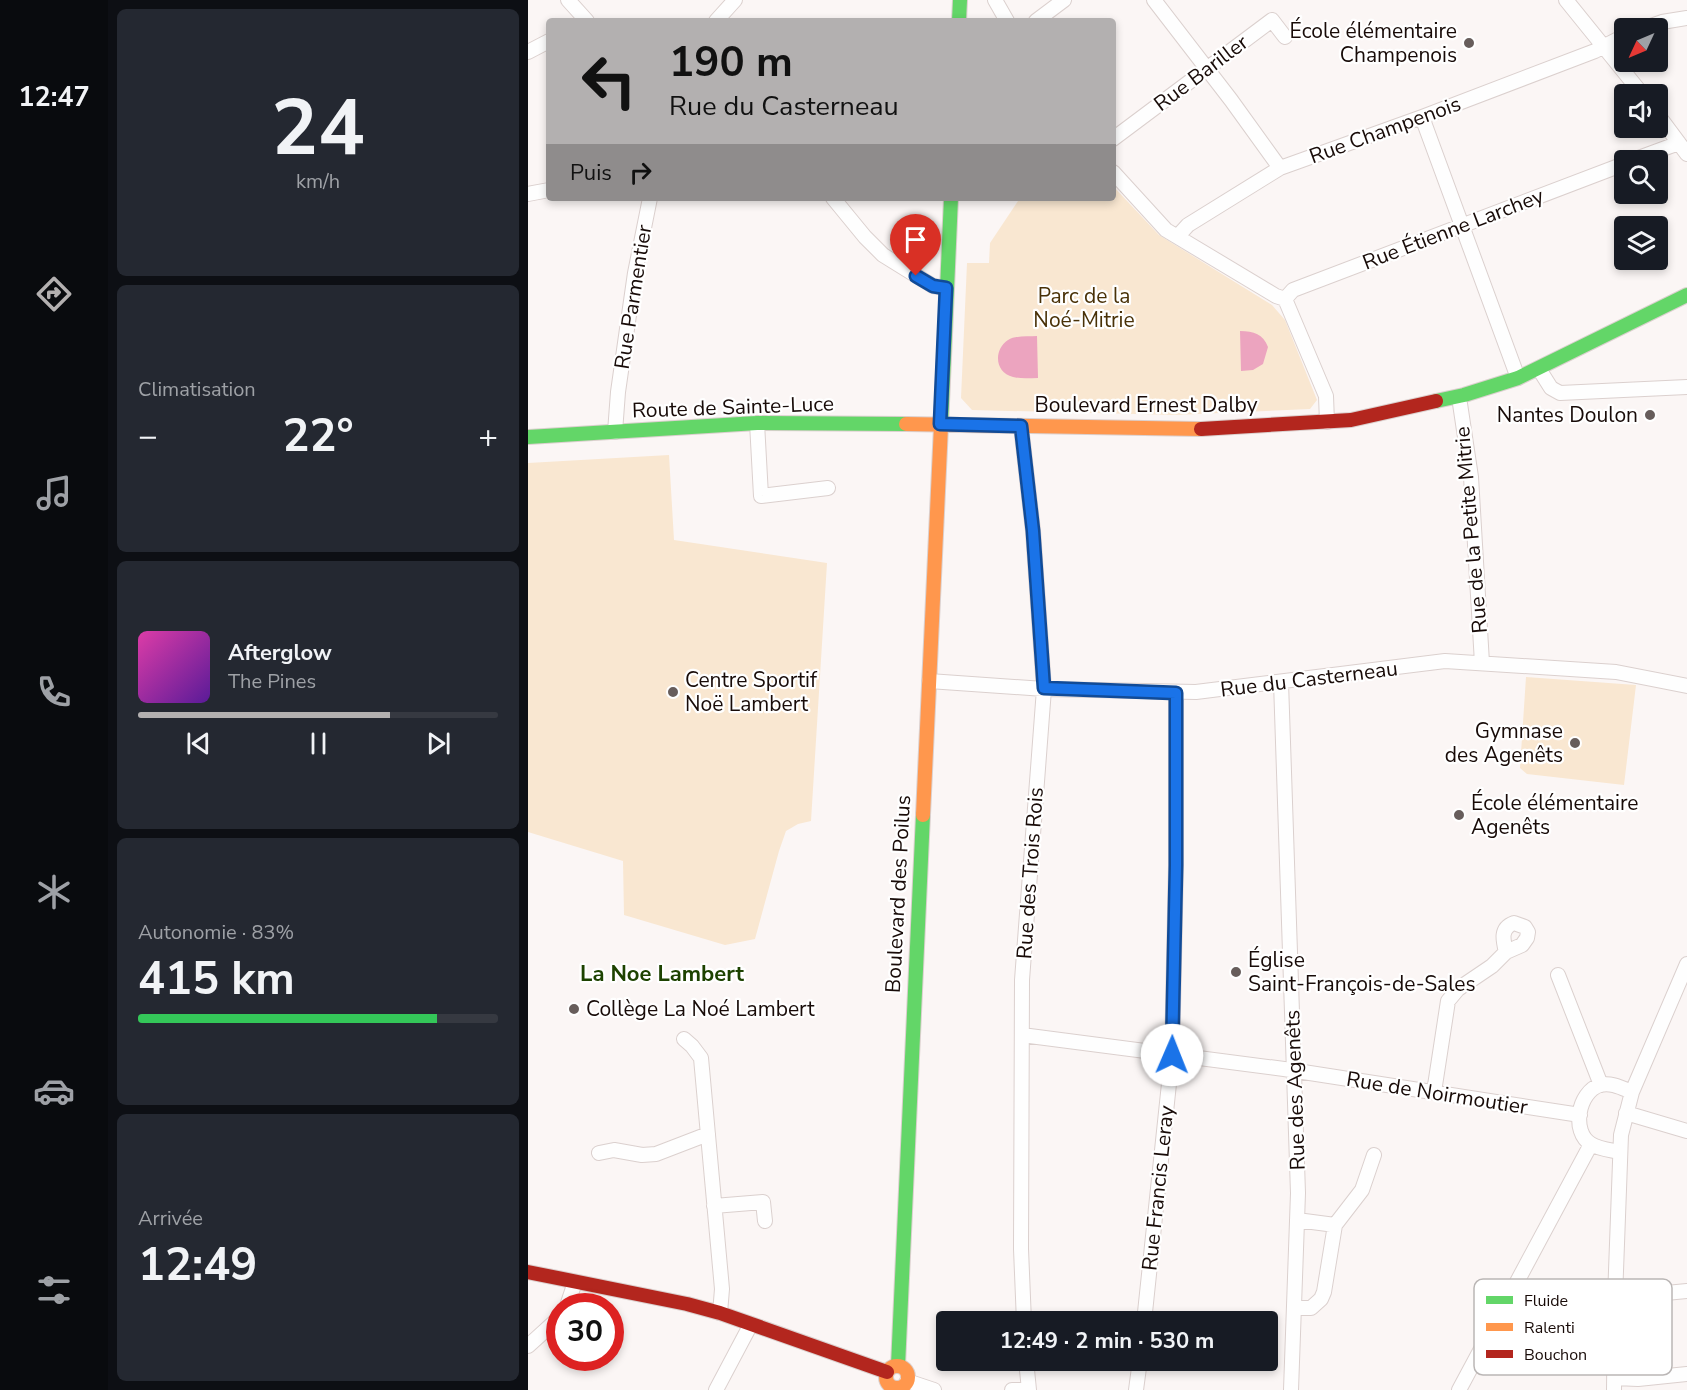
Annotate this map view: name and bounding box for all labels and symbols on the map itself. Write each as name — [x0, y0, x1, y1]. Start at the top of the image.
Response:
place label: École élémentaire Champenois — [1290, 17, 1457, 69]
north arrow — [1614, 18, 1668, 72]
street label: Rue Bariller — [1148, 28, 1254, 118]
marker: École élémentaire Champenois — [1462, 36, 1476, 50]
street label: Rue Champenois — [1305, 90, 1465, 170]
street label: Rue Étienne Larchey — [1358, 181, 1548, 276]
pin — [890, 214, 941, 276]
street label: Rue Parmentier — [608, 222, 658, 371]
park label: Parc de la Noé-Mitrie — [1033, 282, 1135, 334]
street label: Route de Sainte-Luce — [632, 389, 834, 425]
street label: Boulevard Ernest Dalby — [1035, 391, 1258, 419]
place label: Nantes Doulon — [1497, 401, 1638, 429]
marker: Nantes Doulon — [1643, 408, 1657, 422]
street label: Rue de la Petite Mitrie — [1448, 425, 1494, 635]
street label: Rue du Casterneau — [1219, 654, 1399, 704]
place label: Centre Sportif Noë Lambert — [685, 666, 818, 718]
marker: Centre Sportif Noë Lambert — [666, 685, 680, 699]
place label: Gymnase des Agenêts — [1445, 717, 1563, 769]
marker: Gymnase des Agenêts — [1568, 736, 1582, 750]
street label: Rue des Trois Rois — [1010, 786, 1050, 960]
place label: École élémentaire Agenêts — [1471, 789, 1638, 841]
street label: Boulevard des Poilus — [879, 794, 917, 994]
marker: École élémentaire Agenêts — [1452, 808, 1466, 822]
place label: Église Saint-François-de-Sales — [1248, 946, 1476, 998]
district label: La Noe Lambert — [580, 959, 744, 989]
marker: Église Saint-François-de-Sales — [1229, 965, 1243, 979]
place label: Collège La Noé Lambert — [586, 995, 815, 1023]
marker: Collège La Noé Lambert — [567, 1002, 581, 1016]
street label: Rue des Agenêts — [1278, 1009, 1312, 1171]
position arrow — [1140, 1023, 1204, 1087]
street label: Rue de Noirmoutier — [1344, 1065, 1530, 1121]
street label: Rue Francis Leray — [1135, 1104, 1181, 1272]
legend — [1474, 1279, 1672, 1375]
text: Fluide — [1524, 1290, 1568, 1312]
speed limit sign: 30 — [546, 1293, 624, 1371]
text: Ralenti — [1524, 1317, 1575, 1339]
text: Bouchon — [1524, 1344, 1587, 1366]

